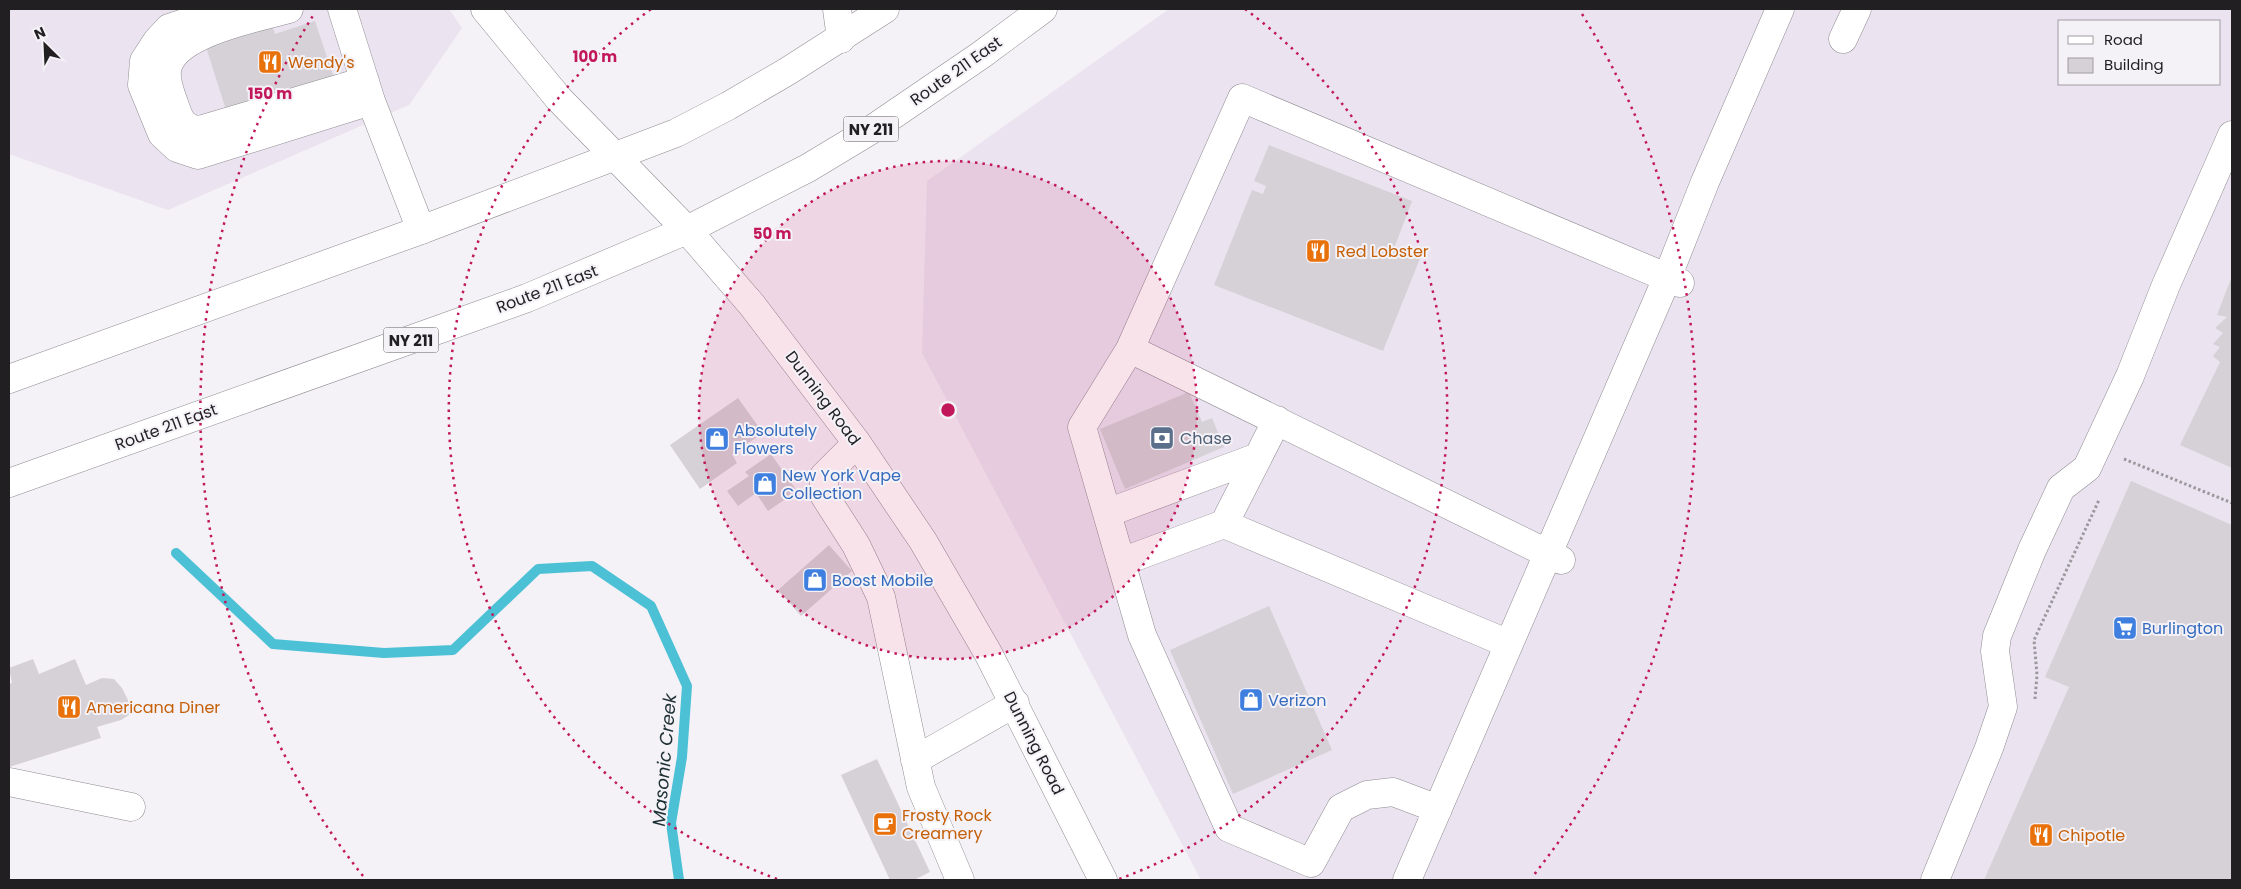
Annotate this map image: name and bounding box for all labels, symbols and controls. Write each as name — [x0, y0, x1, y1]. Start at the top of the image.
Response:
north arrow — [20, 20, 70, 70]
legend — [2058, 20, 2221, 85]
text: N — [31, 22, 49, 44]
text: Road — [2104, 29, 2143, 50]
street label: Route 211 East — [906, 31, 1007, 111]
text: 100 m — [573, 46, 617, 67]
restaurant icon: Wendy's — [257, 49, 283, 75]
place label: Wendy's — [288, 51, 355, 74]
text: Building — [2104, 54, 2164, 75]
text: 150 m — [248, 83, 292, 104]
road number: NY 211 — [844, 116, 898, 142]
text: 50 m — [753, 223, 791, 244]
restaurant icon: Red Lobster — [1305, 238, 1331, 264]
place label: Red Lobster — [1336, 240, 1429, 263]
street label: Route 211 East — [493, 259, 601, 319]
road number: NY 211 — [384, 328, 438, 352]
street label: Dunning Road — [780, 346, 866, 450]
street label: Route 211 East — [112, 398, 220, 456]
centre of rings — [939, 401, 957, 419]
place label: Absolutely Flowers — [734, 419, 817, 460]
bank icon: Chase — [1149, 425, 1175, 451]
shop icon: Absolutely Flowers — [704, 426, 730, 452]
place label: Chase — [1180, 427, 1232, 450]
place label: New York Vape Collection — [782, 464, 901, 505]
shop icon: New York Vape Collection — [752, 471, 778, 497]
shop icon: Boost Mobile — [802, 567, 828, 593]
place label: Boost Mobile — [832, 569, 933, 592]
supermarket icon: Burlington — [2112, 615, 2138, 641]
place label: Burlington — [2142, 617, 2223, 640]
street label: Dunning Road — [998, 687, 1070, 799]
shop icon: Verizon — [1238, 687, 1264, 713]
place label: Verizon — [1268, 689, 1326, 712]
water label: Masonic Creek — [646, 692, 682, 827]
restaurant icon: Americana Diner — [56, 694, 82, 720]
place label: Americana Diner — [86, 696, 220, 719]
place label: Frosty Rock Creamery — [902, 804, 992, 845]
cafe icon: Frosty Rock Creamery — [872, 811, 898, 837]
restaurant icon: Chipotle — [2028, 822, 2054, 848]
place label: Chipotle — [2058, 824, 2125, 847]

